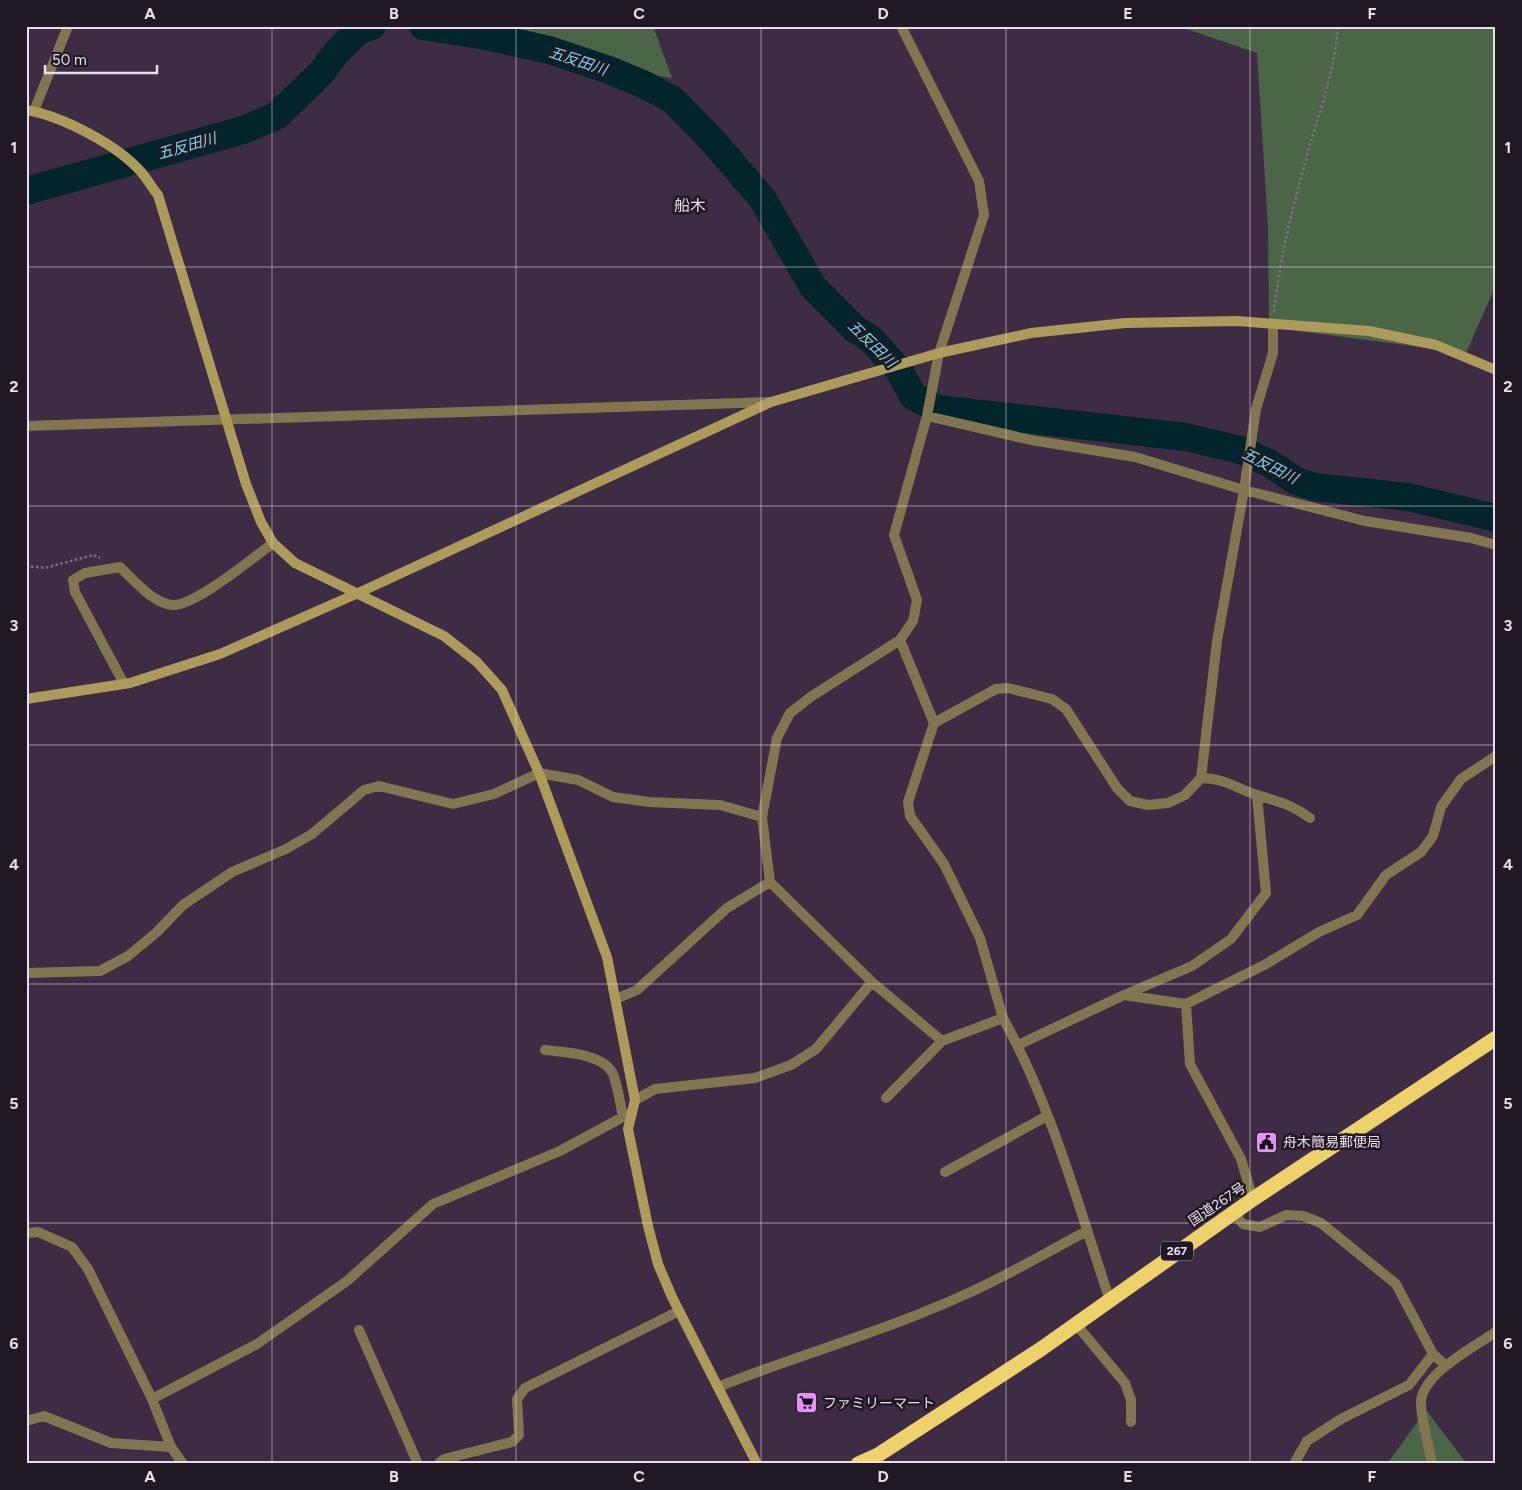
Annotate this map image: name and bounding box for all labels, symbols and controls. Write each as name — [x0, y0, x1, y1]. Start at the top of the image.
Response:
text: A — [144, 4, 156, 23]
text: B — [389, 4, 399, 23]
text: C — [633, 4, 645, 23]
text: D — [877, 4, 889, 23]
text: E — [1123, 4, 1133, 23]
text: F — [1368, 4, 1377, 23]
scale bar — [45, 42, 158, 74]
water label: 五反田川 — [547, 43, 611, 79]
text: 50 m — [52, 51, 87, 69]
water label: 五反田川 — [156, 129, 220, 163]
text: 1 — [11, 138, 17, 157]
text: 1 — [1505, 138, 1511, 157]
district label: 船木 — [674, 196, 706, 215]
water label: 五反田川 — [844, 317, 901, 373]
text: 2 — [9, 377, 19, 396]
text: 2 — [1503, 377, 1513, 396]
water label: 五反田川 — [1239, 444, 1303, 489]
text: 3 — [10, 616, 19, 635]
text: 3 — [1504, 616, 1513, 635]
text: 4 — [9, 855, 19, 874]
text: 4 — [1503, 855, 1513, 874]
text: 5 — [9, 1094, 19, 1113]
text: 5 — [1503, 1094, 1513, 1113]
public building icon: 舟木簡易郵便局 — [1255, 1130, 1279, 1154]
place label: 舟木簡易郵便局 — [1283, 1134, 1381, 1151]
street label: 国道267号 — [1185, 1179, 1249, 1230]
road number: 267 — [1161, 1242, 1193, 1260]
text: 6 — [9, 1334, 19, 1353]
text: 6 — [1503, 1334, 1513, 1353]
supermarket icon: ファミリーマート — [795, 1391, 819, 1415]
place label: ファミリーマート — [823, 1395, 935, 1412]
text: A — [144, 1467, 156, 1486]
text: B — [389, 1467, 399, 1486]
text: C — [633, 1467, 645, 1486]
text: D — [877, 1467, 889, 1486]
text: E — [1123, 1467, 1133, 1486]
text: F — [1368, 1467, 1377, 1486]

